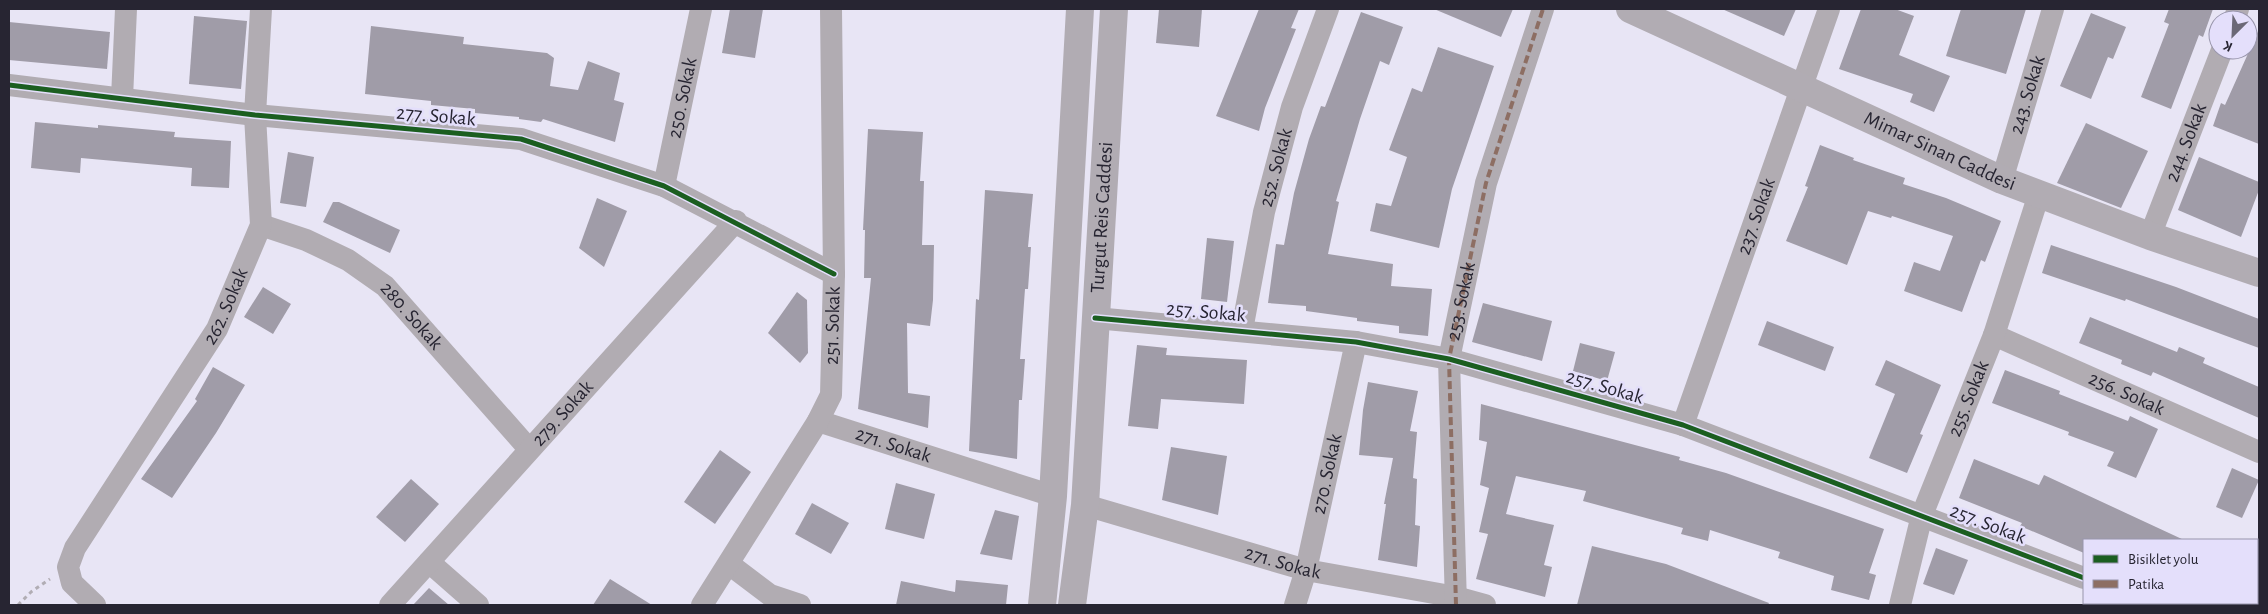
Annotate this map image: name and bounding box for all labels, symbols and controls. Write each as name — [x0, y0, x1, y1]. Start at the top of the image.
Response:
north arrow — [2208, 10, 2258, 60]
text: K — [2221, 38, 2235, 54]
street label: 243. Sokak — [2006, 53, 2049, 136]
street label: 250. Sokak — [664, 56, 701, 140]
street label: 244. Sokak — [2162, 101, 2210, 185]
street label: 277. Sokak — [395, 103, 477, 129]
street label: Mimar Sinan Caddesi — [1861, 108, 2019, 194]
street label: 252. Sokak — [1256, 126, 1296, 209]
street label: Turgut Reis Caddesi — [1087, 141, 1116, 294]
street label: 237. Sokak — [1734, 176, 1779, 257]
street label: 253. Sokak — [1443, 260, 1479, 342]
street label: 262. Sokak — [200, 265, 252, 348]
street label: 280. Sokak — [376, 278, 446, 354]
street label: 251. Sokak — [822, 286, 844, 365]
street label: 257. Sokak — [1165, 299, 1247, 325]
street label: 255. Sokak — [1944, 358, 1993, 439]
street label: 257. Sokak — [1564, 366, 1646, 408]
street label: 256. Sokak — [2086, 368, 2168, 419]
street label: 279. Sokak — [528, 377, 597, 450]
street label: 271. Sokak — [853, 424, 934, 466]
street label: 270. Sokak — [1309, 432, 1346, 516]
street label: 257. Sokak — [1947, 500, 2029, 548]
legend — [2083, 539, 2258, 604]
street label: 271. Sokak — [1242, 542, 1322, 582]
text: Bisiklet yolu — [2128, 552, 2199, 567]
text: Patika — [2128, 577, 2164, 592]

